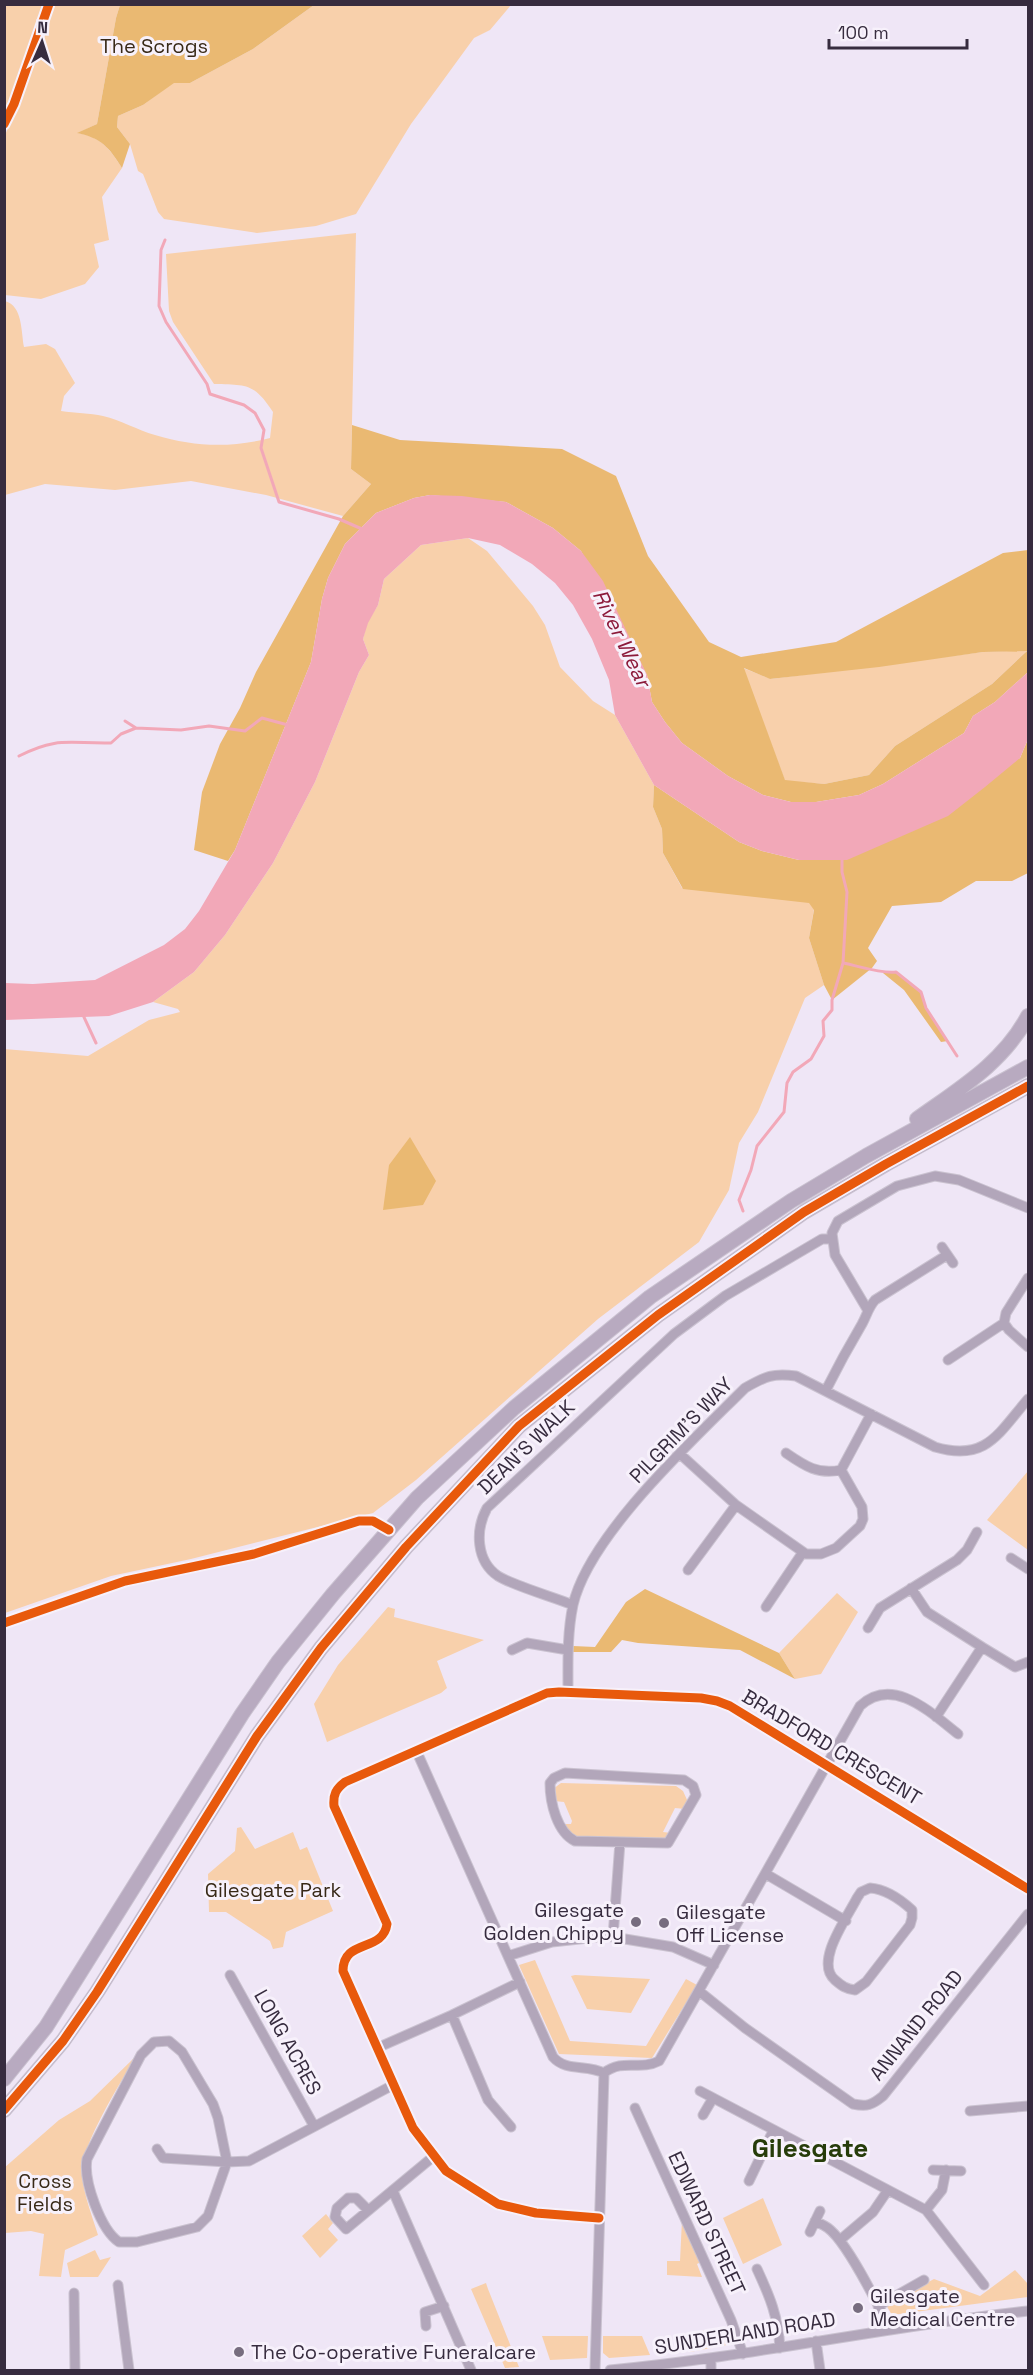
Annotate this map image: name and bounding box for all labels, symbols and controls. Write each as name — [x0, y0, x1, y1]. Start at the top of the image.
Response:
north arrow — [12, 12, 72, 72]
scale bar — [829, 12, 967, 50]
text: N — [37, 17, 49, 38]
text: 100 m — [838, 21, 889, 44]
park label: The Scrogs — [100, 33, 208, 59]
water label: River Wear — [587, 585, 658, 693]
street label: PILGRIM'S WAY — [624, 1371, 738, 1489]
street label: DEAN'S WALK — [472, 1394, 580, 1500]
street label: BRADFORD CRESCENT — [737, 1683, 927, 1811]
park label: Gilesgate Park — [205, 1877, 341, 1903]
place label: Gilesgate Golden Chippy — [483, 1897, 624, 1946]
place label: Gilesgate Off License — [676, 1899, 784, 1948]
marker: Gilesgate Golden Chippy — [629, 1915, 643, 1929]
marker: Gilesgate Off License — [657, 1916, 671, 1930]
street label: ANNAND ROAD — [863, 1964, 969, 2086]
street label: LONG ACRES — [248, 1985, 328, 2099]
district label: Gilesgate — [752, 2131, 868, 2165]
street label: EDWARD STREET — [662, 2147, 752, 2299]
park label: Cross Fields — [17, 2168, 73, 2217]
place label: Gilesgate Medical Centre — [870, 2283, 1015, 2332]
marker: Gilesgate Medical Centre — [851, 2301, 865, 2315]
street label: SUNDERLAND ROAD — [653, 2306, 837, 2360]
place label: The Co-operative Funeralcare — [251, 2339, 536, 2365]
marker: The Co-operative Funeralcare — [232, 2345, 246, 2359]

